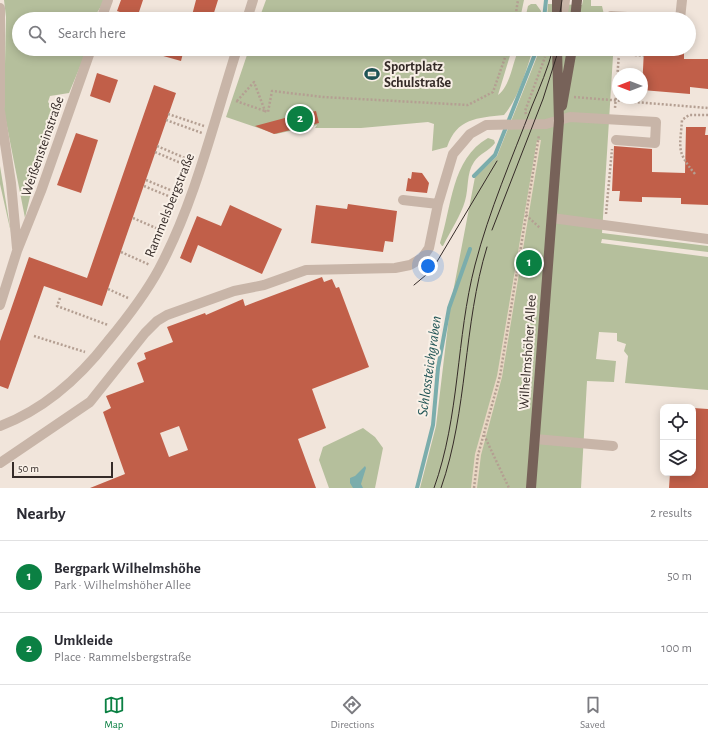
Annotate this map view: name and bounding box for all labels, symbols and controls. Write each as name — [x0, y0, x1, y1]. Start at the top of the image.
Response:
search box — [12, 12, 696, 56]
icon: search — [26, 23, 48, 45]
text: Search here — [58, 26, 126, 41]
place label: Sportplatz Schulstraße — [384, 60, 451, 90]
sports icon: Sportplatz Schulstraße — [363, 65, 381, 83]
north arrow — [612, 68, 648, 104]
street label: Weißensteinstraße — [19, 95, 67, 198]
pin: 2 — [287, 104, 313, 134]
street label: Rammelsbergstraße — [143, 151, 197, 259]
pin: 1 — [516, 248, 542, 278]
your location — [418, 256, 438, 276]
street label: Wilhelmshöher Allee — [517, 294, 539, 410]
water label: Schlossteichgraben — [415, 315, 444, 417]
map controls — [660, 404, 696, 476]
button: locate — [660, 404, 696, 440]
button: layers — [660, 440, 696, 476]
scale bar — [12, 460, 113, 479]
text: 50 m — [18, 463, 39, 474]
text: Nearby — [16, 505, 66, 522]
text: 2 results — [650, 507, 692, 520]
text: Bergpark Wilhelmshöhe — [54, 561, 201, 576]
text: 1 — [27, 570, 31, 583]
text: 50 m — [667, 570, 692, 583]
text: Park · Wilhelmshöher Allee — [54, 579, 191, 592]
text: Umkleide — [54, 633, 113, 648]
text: 2 — [26, 642, 32, 655]
text: 100 m — [661, 642, 692, 655]
text: Place · Rammelsbergstraße — [54, 651, 191, 664]
tab: Map — [103, 694, 125, 731]
tab: Directions — [330, 694, 374, 731]
tab: Saved — [580, 694, 605, 731]

